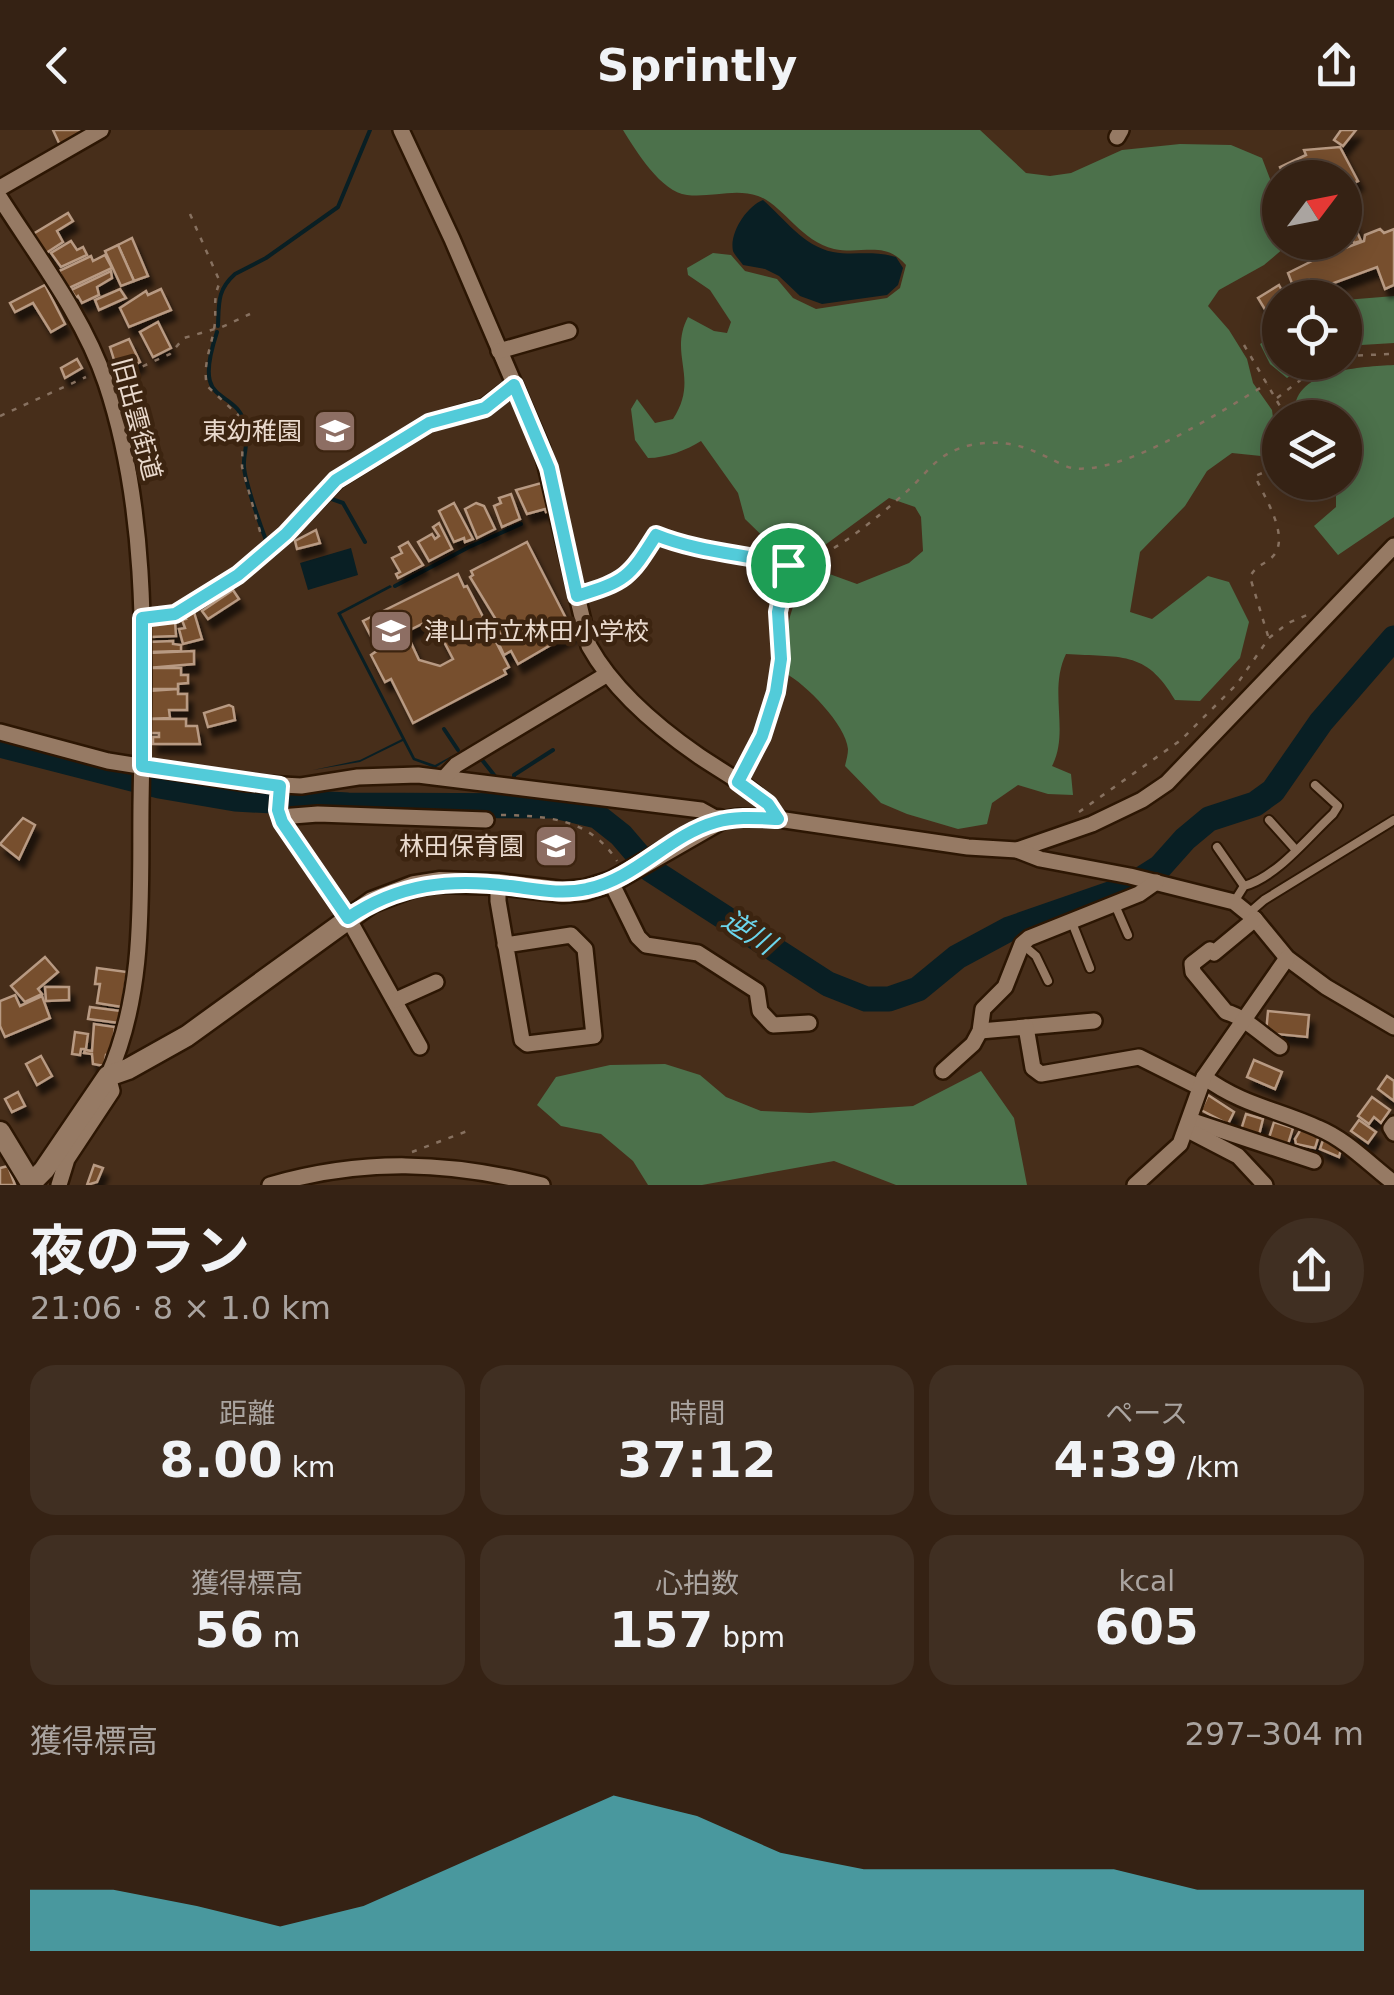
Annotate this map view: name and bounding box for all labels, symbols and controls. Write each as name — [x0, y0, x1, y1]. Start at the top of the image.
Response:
icon: back — [30, 38, 85, 93]
icon: share — [1309, 38, 1364, 93]
text: Sprintly — [597, 39, 797, 92]
north arrow — [1262, 160, 1362, 260]
map controls — [1262, 160, 1362, 500]
button: locate — [1262, 280, 1362, 380]
street label: 旧出雲街道 — [107, 355, 167, 483]
button: layers — [1262, 400, 1362, 500]
school or university icon: 東幼稚園 — [312, 408, 358, 454]
place label: 東幼稚園 — [202, 417, 302, 446]
pin — [746, 523, 831, 608]
icon: arrive — [761, 538, 816, 593]
school or university icon: 津山市立林田小学校 — [368, 608, 414, 654]
place label: 津山市立林田小学校 — [424, 617, 649, 646]
school or university icon: 林田保育園 — [533, 823, 579, 869]
place label: 林田保育園 — [399, 832, 524, 861]
water label: 逆川 — [717, 903, 784, 963]
button: share — [1259, 1218, 1364, 1323]
text: 夜のラン — [30, 1219, 250, 1283]
text: 21:06 · 8 × 1.0 km — [30, 1289, 331, 1327]
text: 距離 — [219, 1397, 275, 1430]
text: 時間 — [669, 1397, 725, 1430]
text: ペース — [1105, 1397, 1188, 1430]
text: 8.00 — [159, 1431, 283, 1489]
text: 37:12 — [617, 1431, 777, 1489]
text: 4:39 — [1054, 1431, 1178, 1489]
text: km — [283, 1451, 335, 1484]
text: /km — [1178, 1451, 1240, 1484]
text: kcal — [1118, 1565, 1175, 1598]
text: 獲得標高 — [191, 1567, 303, 1600]
text: 心拍数 — [655, 1567, 739, 1600]
text: 605 — [1094, 1598, 1199, 1656]
text: 56 — [194, 1601, 264, 1659]
text: 157 — [609, 1601, 713, 1659]
text: m — [264, 1621, 300, 1654]
text: bpm — [713, 1621, 785, 1654]
text: 297–304 m — [1185, 1715, 1364, 1753]
text: 獲得標高 — [30, 1722, 158, 1760]

